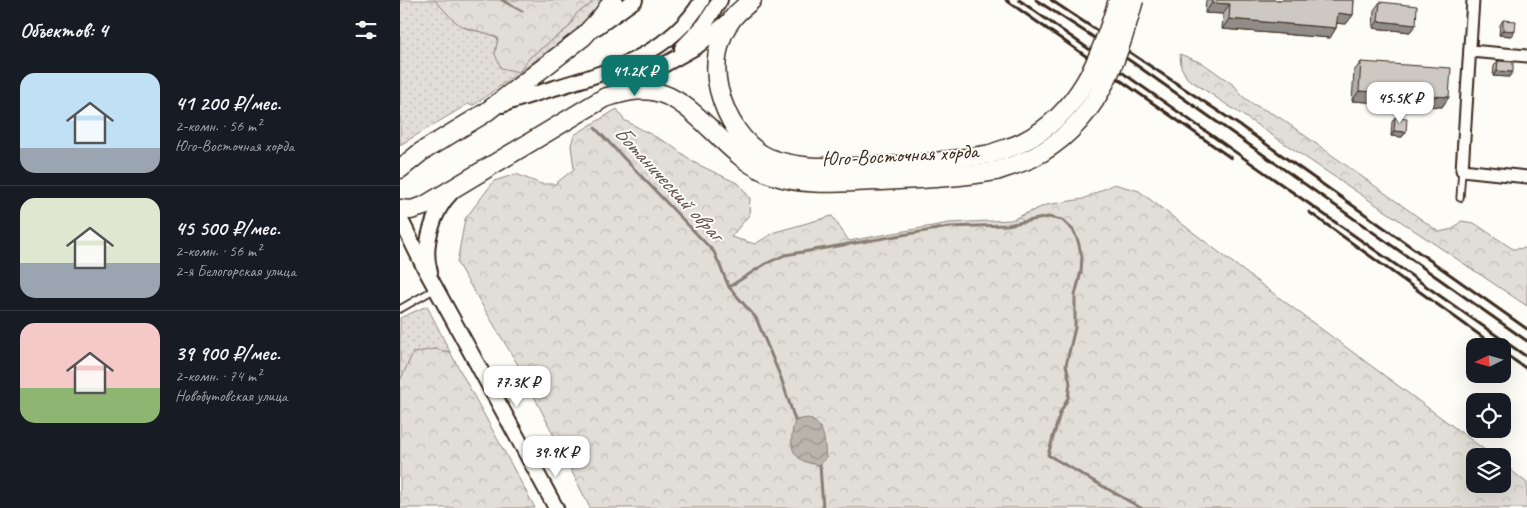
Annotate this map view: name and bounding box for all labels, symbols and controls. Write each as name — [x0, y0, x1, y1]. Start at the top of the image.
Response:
icon: filters — [352, 16, 380, 44]
text: Объектов: 4 — [20, 17, 108, 43]
pin: 41.2K ₽ — [589, 54, 681, 97]
text: 41.2K ₽ — [612, 61, 658, 81]
pin: 45.5K ₽ — [1354, 82, 1446, 124]
text: 45.5K ₽ — [1378, 88, 1422, 108]
text: 41 200 ₽/мес. — [175, 90, 281, 116]
icon: home — [60, 93, 120, 153]
text: 2-комн. · 56 m² — [175, 116, 261, 136]
water label: Ботанический овраг — [608, 119, 732, 250]
text: Юго-Восточная хорда — [175, 136, 294, 156]
street label: Юго-Восточная хорда — [821, 138, 981, 172]
text: 45 500 ₽/мес. — [175, 215, 280, 241]
icon: home — [60, 218, 120, 278]
text: 2-комн. · 56 m² — [175, 241, 261, 261]
text: 2-я Белогорская улица — [175, 261, 296, 281]
north arrow — [1466, 338, 1511, 382]
map controls — [1466, 338, 1511, 493]
text: 39 900 ₽/мес. — [175, 340, 280, 366]
icon: home — [60, 343, 120, 403]
text: 2-комн. · 74 m² — [175, 366, 261, 386]
pin: 77.3K ₽ — [471, 366, 563, 408]
text: 77.3K ₽ — [495, 372, 539, 392]
text: Новобутовская улица — [175, 386, 287, 406]
button: locate — [1466, 393, 1511, 438]
pin: 39.9K ₽ — [510, 436, 602, 478]
text: 39.9K ₽ — [534, 442, 578, 462]
button: layers — [1466, 448, 1511, 493]

